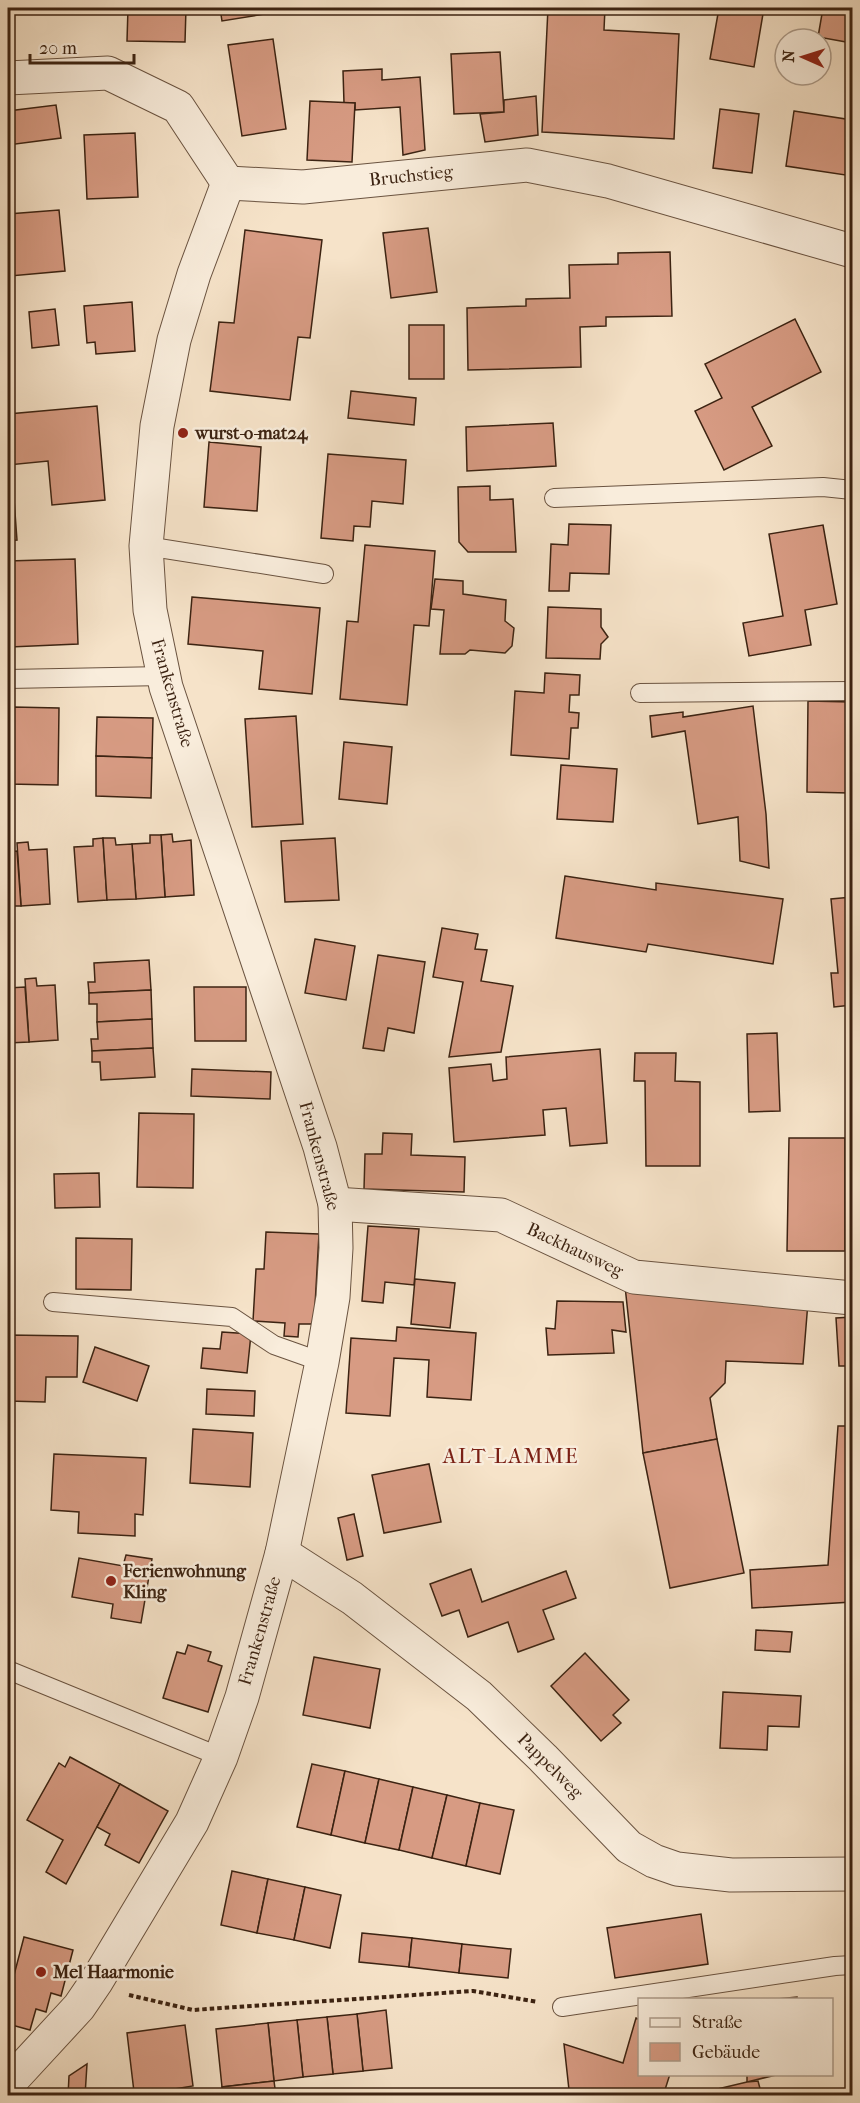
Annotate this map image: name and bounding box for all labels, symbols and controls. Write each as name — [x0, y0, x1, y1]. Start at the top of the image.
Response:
scale bar — [30, 27, 134, 65]
north arrow — [773, 27, 833, 87]
text: 20 m — [39, 38, 77, 59]
text: N — [779, 49, 798, 63]
street label: Bruchstieg — [368, 161, 454, 191]
place label: wurst-o-mat24 — [194, 423, 309, 444]
marker: wurst-o-mat24 — [176, 426, 190, 440]
street label: Frankenstraße — [146, 636, 198, 750]
street label: Frankenstraße — [294, 1099, 344, 1213]
street label: Backhausweg — [523, 1219, 627, 1282]
district label: ALT-LAMME — [442, 1444, 579, 1468]
place label: Ferienwohnung Kling — [122, 1561, 247, 1603]
marker: Ferienwohnung Kling — [104, 1574, 118, 1588]
street label: Frankenstraße — [234, 1574, 286, 1688]
street label: Pappelweg — [513, 1729, 587, 1803]
place label: Mel Haarmonie — [52, 1962, 174, 1983]
marker: Mel Haarmonie — [34, 1965, 48, 1979]
legend — [638, 1998, 833, 2076]
text: Straße — [692, 2012, 743, 2033]
text: Gebäude — [692, 2042, 760, 2063]

